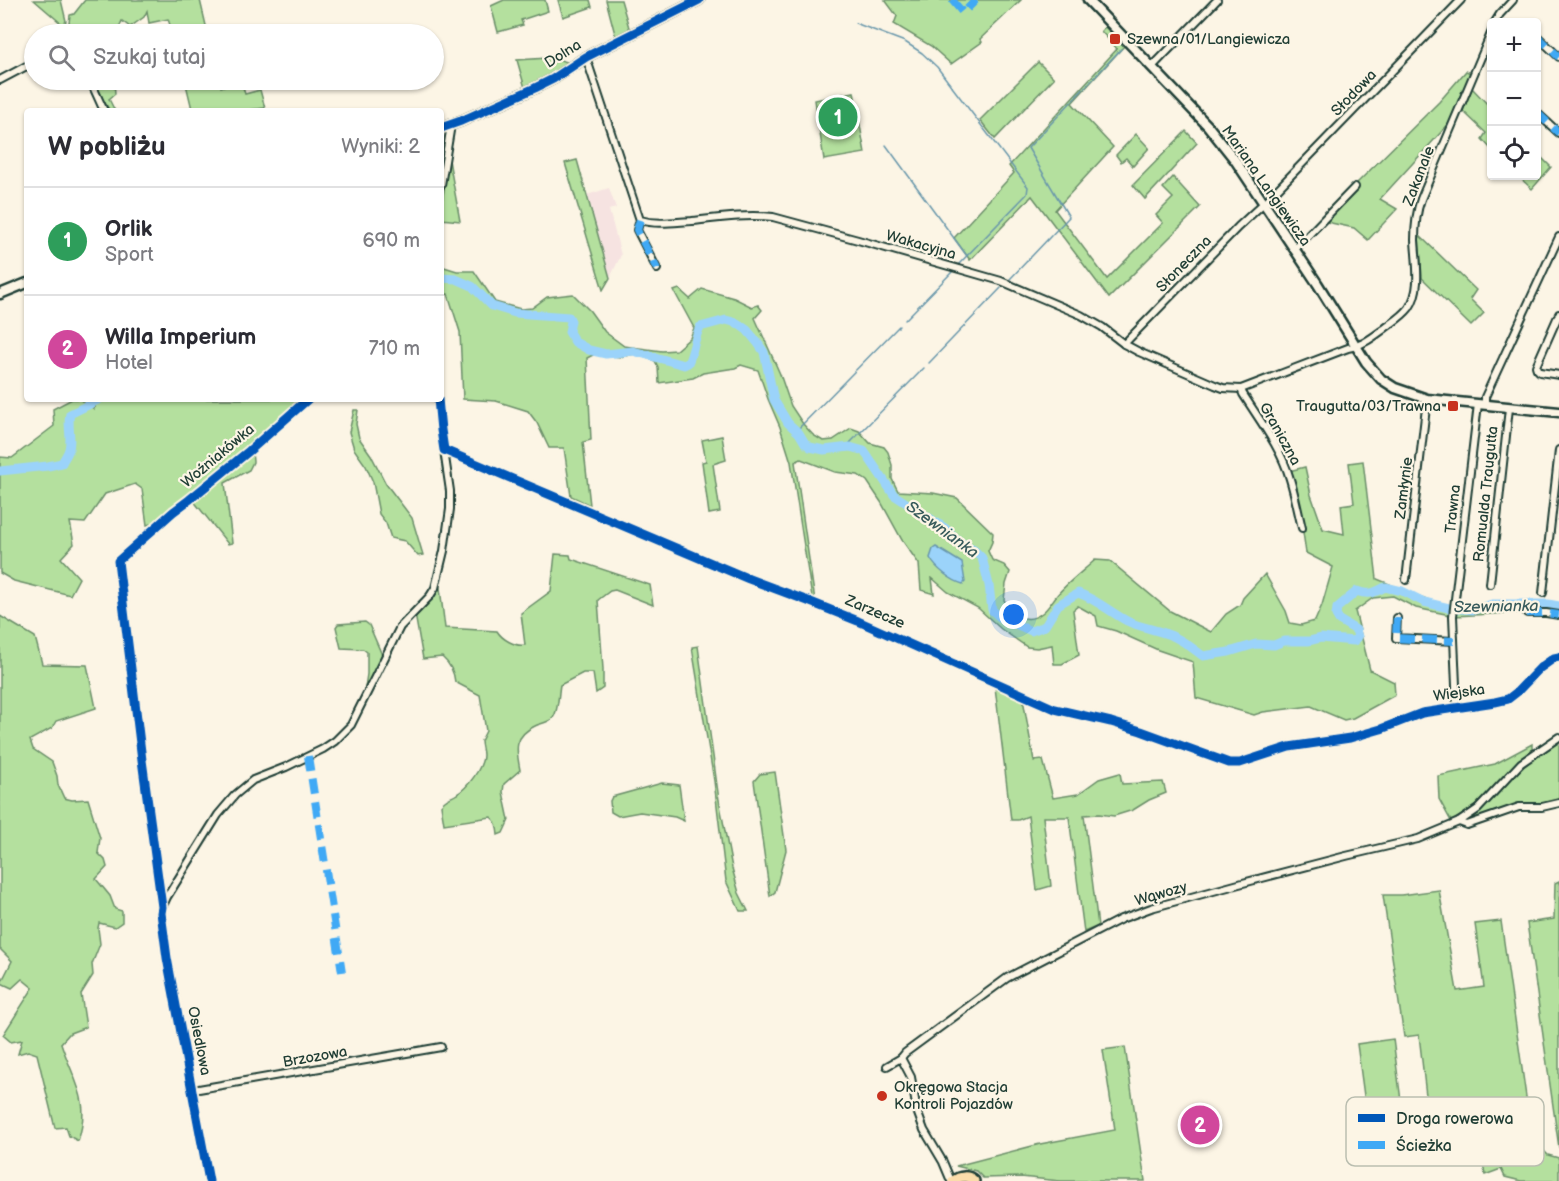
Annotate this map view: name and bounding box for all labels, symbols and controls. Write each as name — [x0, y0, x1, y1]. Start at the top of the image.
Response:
map controls — [1487, 18, 1541, 180]
button: + — [1487, 18, 1541, 72]
search box — [24, 24, 444, 90]
place label: Szewna/01/Langiewicza — [1127, 30, 1290, 49]
marker: Szewna/01/Langiewicza — [1108, 32, 1122, 46]
street label: Dolna — [541, 35, 585, 73]
icon: search — [45, 41, 78, 74]
text: Szukaj tutaj — [93, 44, 206, 71]
street label: Słodowa — [1327, 66, 1381, 120]
button: − — [1487, 72, 1541, 126]
pin: 1 — [818, 94, 858, 140]
street label: Mariana Langiewicza — [1217, 122, 1315, 250]
button: locate — [1487, 126, 1541, 180]
text: W pobliżu — [48, 132, 166, 163]
text: Wyniki: 2 — [341, 135, 420, 159]
street label: Zakanale — [1399, 143, 1439, 209]
text: Orlik — [105, 216, 152, 243]
street label: Wakacyjna — [884, 226, 958, 264]
text: 1 — [63, 229, 72, 253]
text: 690 m — [363, 229, 420, 253]
street label: Słoneczna — [1152, 232, 1216, 296]
text: Sport — [105, 243, 154, 267]
text: Willa Imperium — [105, 324, 256, 351]
text: 2 — [62, 337, 73, 361]
text: 710 m — [369, 337, 420, 361]
text: Hotel — [105, 351, 153, 375]
place label: Traugutta/03/Trawna — [1296, 397, 1441, 416]
street label: Graniczna — [1255, 399, 1305, 469]
marker: Traugutta/03/Trawna — [1446, 399, 1460, 413]
street label: Woźniakówka — [178, 420, 258, 492]
street label: Romualda Traugutta — [1469, 425, 1503, 563]
street label: Zamłynie — [1391, 456, 1417, 521]
street label: Trawna — [1441, 484, 1465, 534]
water label: Szewnianka — [902, 497, 982, 563]
street label: Zarzecze — [841, 591, 908, 633]
water label: Szewnianka — [1453, 597, 1539, 617]
your location — [999, 600, 1028, 629]
street label: Wiejska — [1432, 680, 1486, 706]
street label: Wąwozy — [1133, 877, 1190, 911]
street label: Osiedlowa — [183, 1005, 215, 1077]
street label: Brzozowa — [281, 1042, 349, 1072]
place label: Okręgowa Stacja Kontroli Pojazdów — [894, 1078, 1013, 1114]
marker: Okręgowa Stacja Kontroli Pojazdów — [875, 1089, 889, 1103]
legend — [1346, 1097, 1544, 1166]
pin: 2 — [1180, 1102, 1220, 1148]
text: Droga rowerowa — [1396, 1110, 1514, 1129]
text: Ścieżka — [1396, 1135, 1452, 1156]

